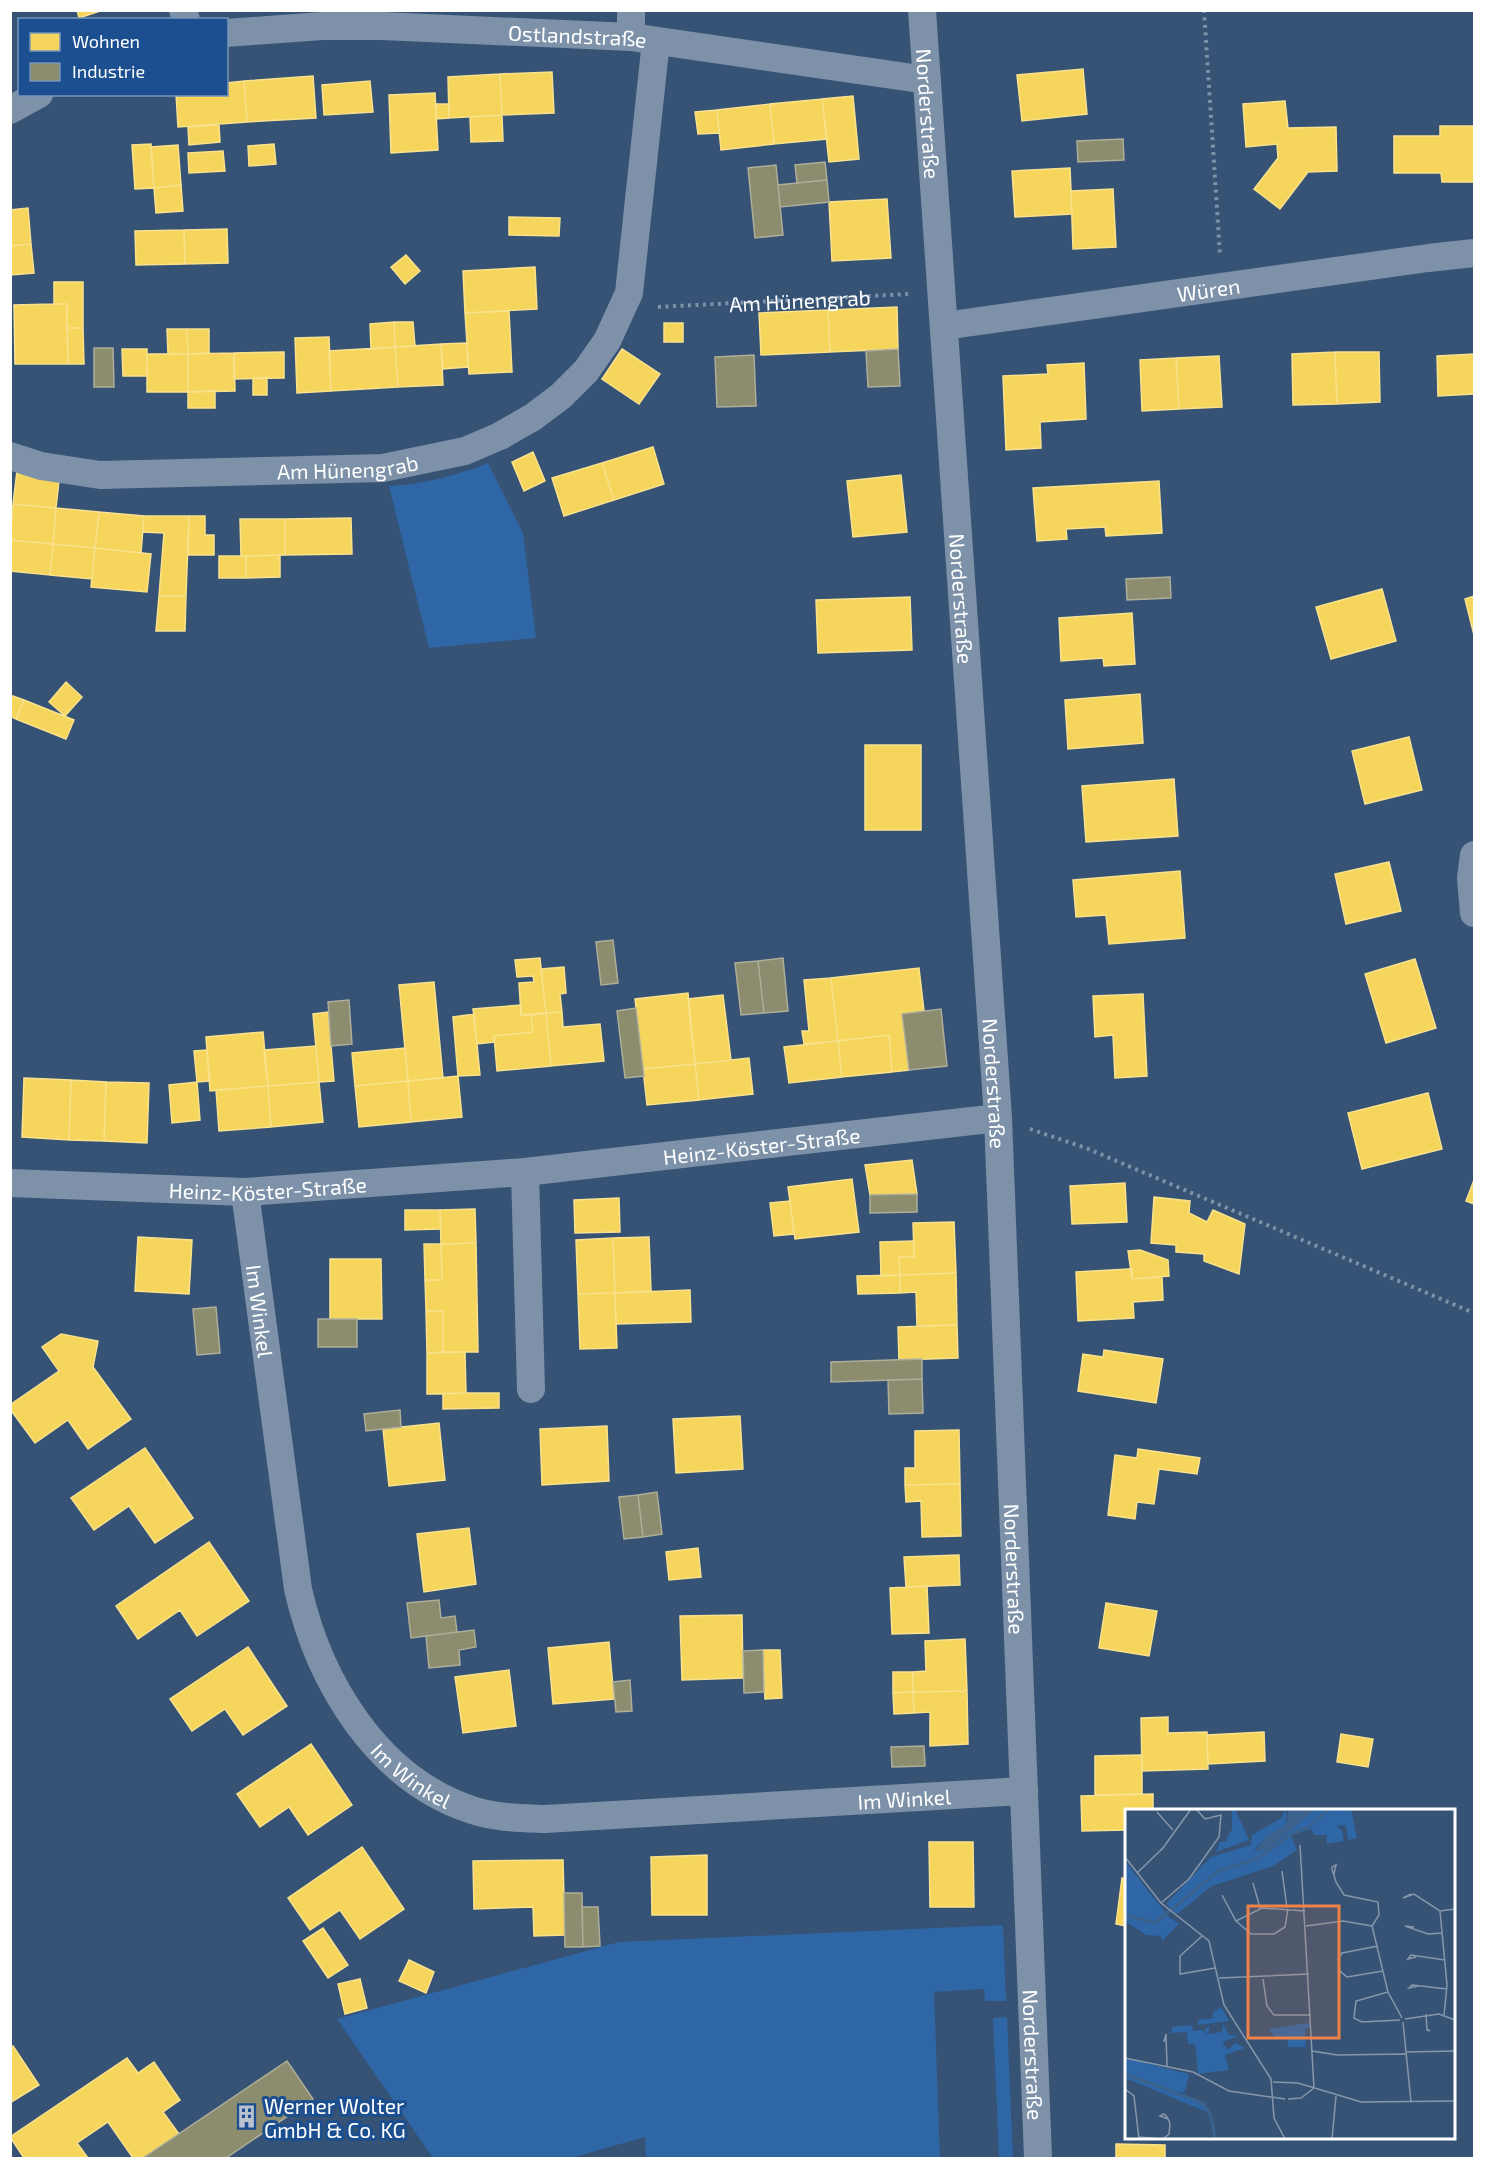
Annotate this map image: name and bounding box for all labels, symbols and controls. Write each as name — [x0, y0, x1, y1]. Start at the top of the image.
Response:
legend — [18, 18, 228, 96]
street label: Ostlandstraße — [508, 19, 649, 52]
text: Wohnen — [72, 30, 140, 52]
street label: Norderstraße — [912, 48, 946, 180]
text: Industrie — [72, 60, 145, 82]
street label: Würen — [1175, 272, 1241, 306]
street label: Am Hünengrab — [728, 283, 871, 316]
street label: Am Hünengrab — [277, 449, 420, 483]
street label: Norderstraße — [945, 533, 979, 665]
street label: Norderstraße — [979, 1017, 1012, 1149]
street label: Heinz-Köster-Straße — [662, 1121, 861, 1169]
street label: Heinz-Köster-Straße — [168, 1171, 368, 1205]
street label: Im Winkel — [242, 1263, 280, 1360]
street label: Norderstraße — [1000, 1503, 1030, 1635]
street label: Im Winkel — [367, 1737, 456, 1813]
street label: Im Winkel — [857, 1783, 952, 1813]
inset map — [1125, 1809, 1455, 2139]
street label: Norderstraße — [1019, 1989, 1049, 2121]
place label: Werner Wolter GmbH & Co. KG — [264, 2093, 406, 2142]
building icon: Werner Wolter GmbH & Co. KG — [233, 2104, 259, 2130]

